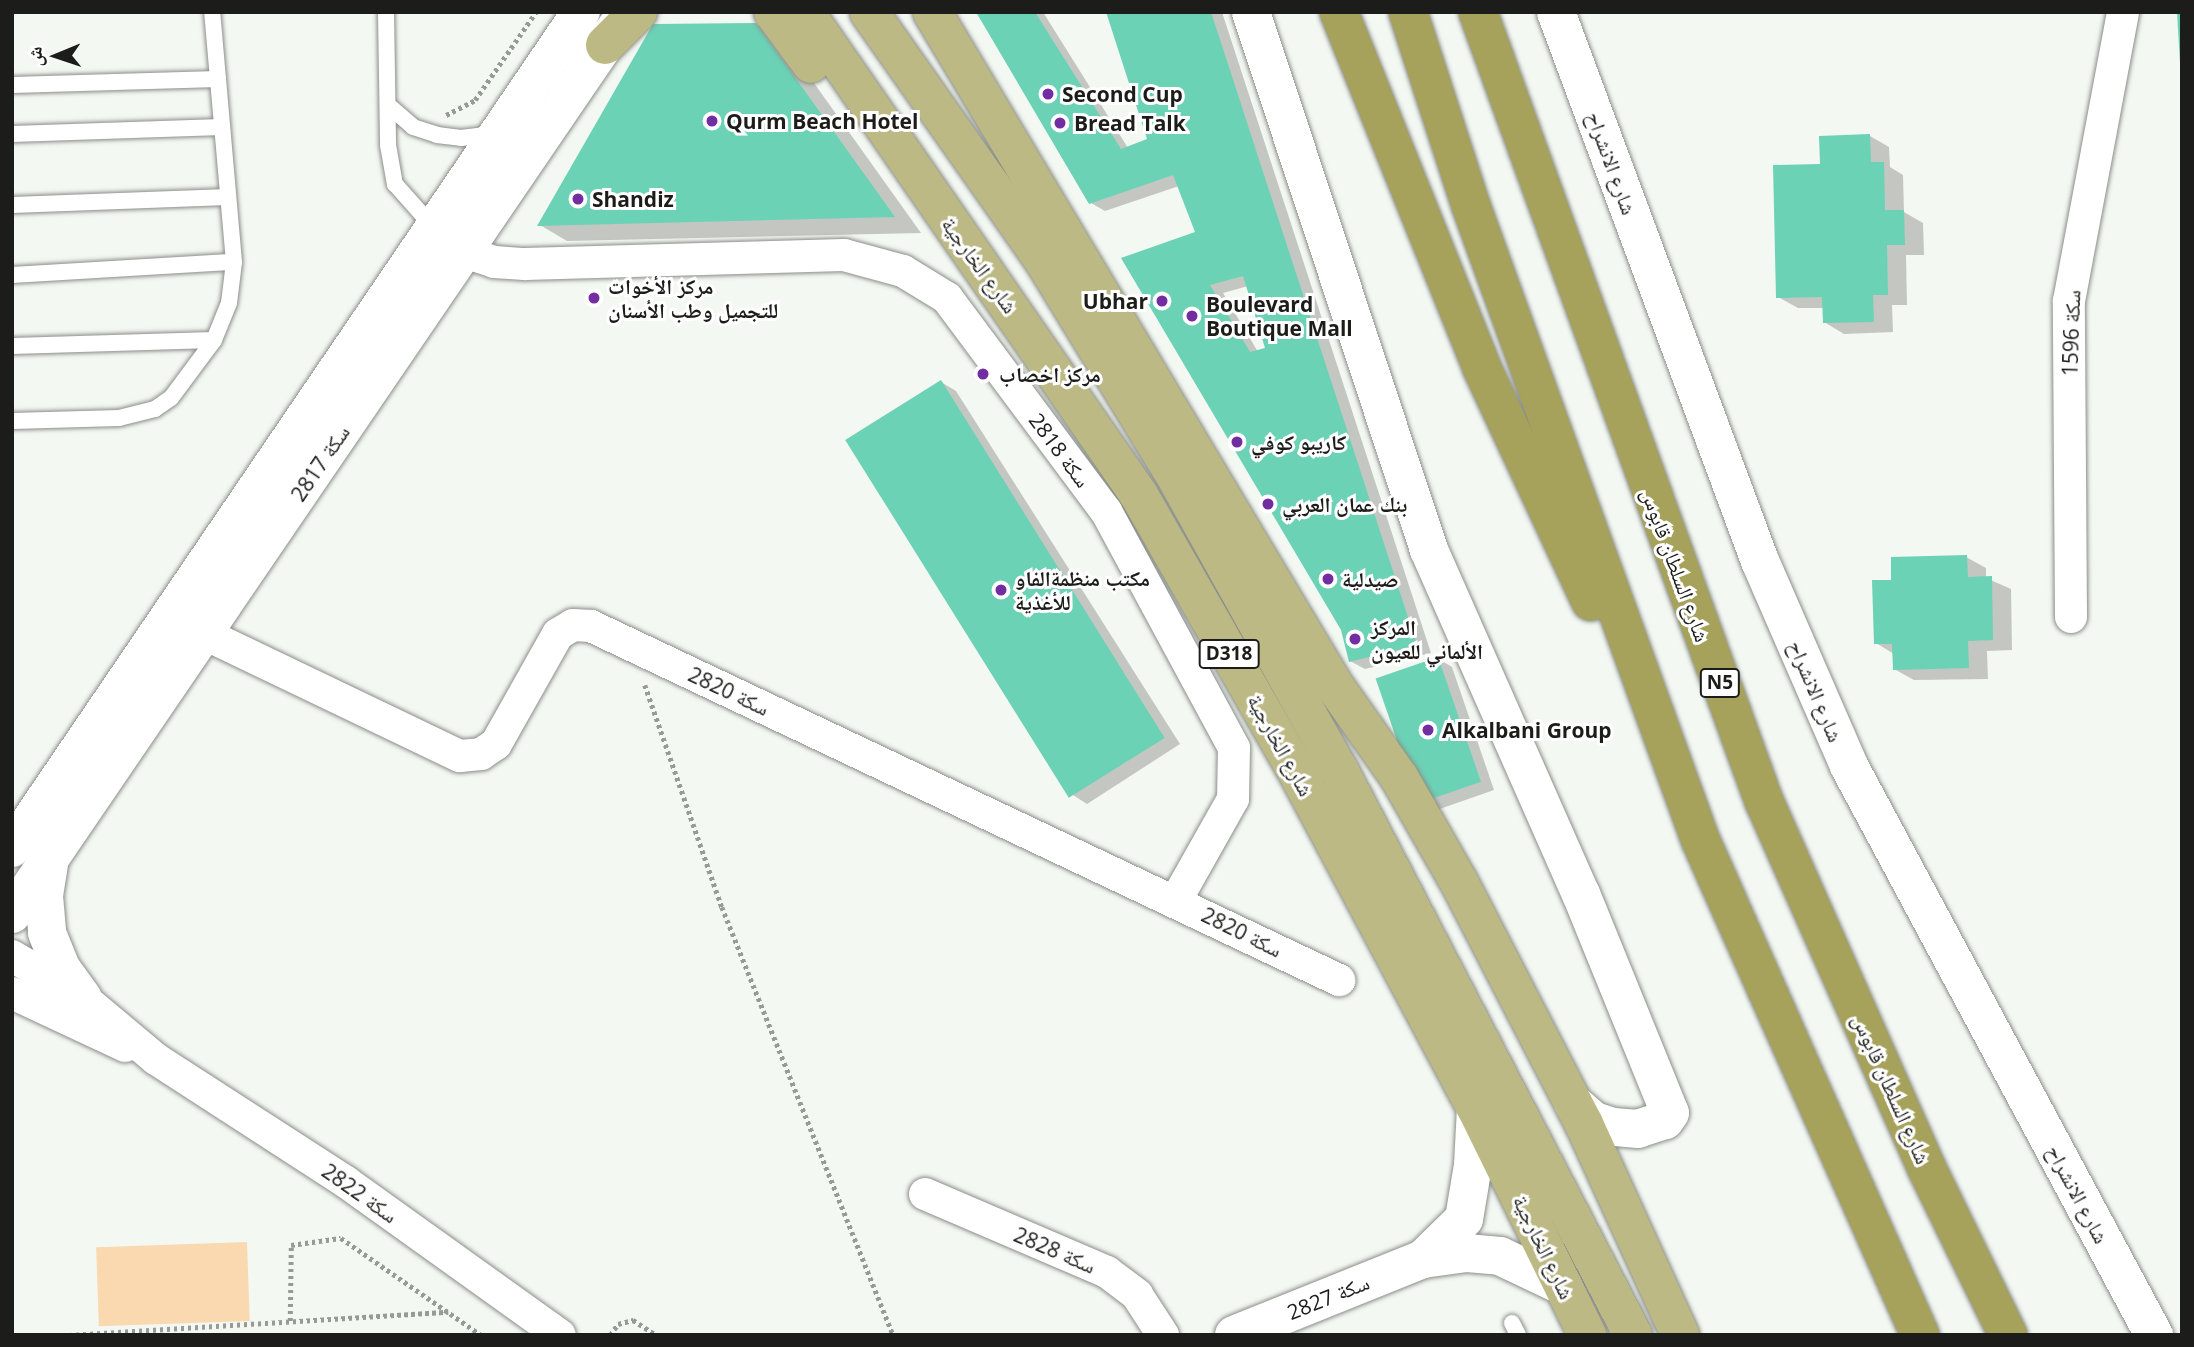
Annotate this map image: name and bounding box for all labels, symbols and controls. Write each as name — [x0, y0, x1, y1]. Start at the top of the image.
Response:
north arrow — [21, 21, 91, 91]
text: ش — [22, 46, 48, 67]
place label: Second Cup — [1062, 81, 1183, 107]
marker: Second Cup — [1040, 86, 1056, 102]
place label: Qurm Beach Hotel — [726, 108, 918, 134]
street label: شارع الانشراح — [1582, 108, 1642, 218]
place label: Bread Talk — [1074, 110, 1186, 136]
marker: Qurm Beach Hotel — [704, 113, 720, 129]
marker: Bread Talk — [1052, 115, 1068, 131]
place label: Shandiz — [592, 186, 674, 212]
marker: Shandiz — [570, 191, 586, 207]
street label: شارع الخارجية — [937, 212, 1023, 318]
place label: مركز الأخوات للتجميل وطب الأسنان — [608, 273, 778, 323]
place label: Ubhar — [1083, 288, 1148, 314]
street label: سكة 1596 — [2057, 289, 2085, 377]
marker: مركز الأخوات للتجميل وطب الأسنان — [586, 290, 602, 306]
place label: Boulevard Boutique Mall — [1206, 291, 1353, 341]
marker: Ubhar — [1154, 293, 1170, 309]
marker: Boulevard Boutique Mall — [1184, 308, 1200, 324]
place label: مركز اخصاب — [999, 361, 1101, 387]
marker: مركز اخصاب — [973, 364, 993, 384]
street label: سكة 2818 — [1024, 408, 1096, 492]
street label: سكة 2817 — [285, 420, 355, 506]
place label: كاريبو كوفي — [1251, 429, 1346, 455]
marker: كاريبو كوفي — [1229, 434, 1245, 450]
street label: شارع السلطان قابوس — [1637, 485, 1715, 645]
place label: بنك عمان العربي — [1282, 491, 1407, 517]
marker: بنك عمان العربي — [1260, 496, 1276, 512]
place label: مكتب منظمةالفاو للأغذية — [1015, 565, 1150, 615]
place label: صيدلية — [1342, 566, 1398, 592]
marker: صيدلية — [1320, 571, 1336, 587]
marker: مكتب منظمةالفاو للأغذية — [993, 582, 1009, 598]
place label: المركز الألماني للعيون — [1371, 614, 1483, 664]
marker: المركز الألماني للعيون — [1345, 629, 1365, 649]
street label: شارع الانشراح — [1783, 636, 1849, 746]
road number: D318 — [1198, 638, 1260, 670]
street label: سكة 2820 — [685, 661, 773, 721]
road number: N5 — [1699, 668, 1741, 698]
street label: شارع الخارجية — [1243, 690, 1319, 800]
place label: Alkalbani Group — [1442, 717, 1611, 743]
marker: Alkalbani Group — [1420, 722, 1436, 738]
street label: سكة 2820 — [1198, 902, 1286, 962]
street label: شارع السلطان قابوس — [1848, 1010, 1936, 1168]
street label: شارع الانشراح — [2042, 1140, 2114, 1248]
street label: سكة 2822 — [317, 1158, 403, 1228]
street label: شارع الخارجية — [1508, 1191, 1580, 1303]
street label: سكة 2828 — [1010, 1222, 1100, 1278]
street label: سكة 2827 — [1283, 1269, 1373, 1325]

